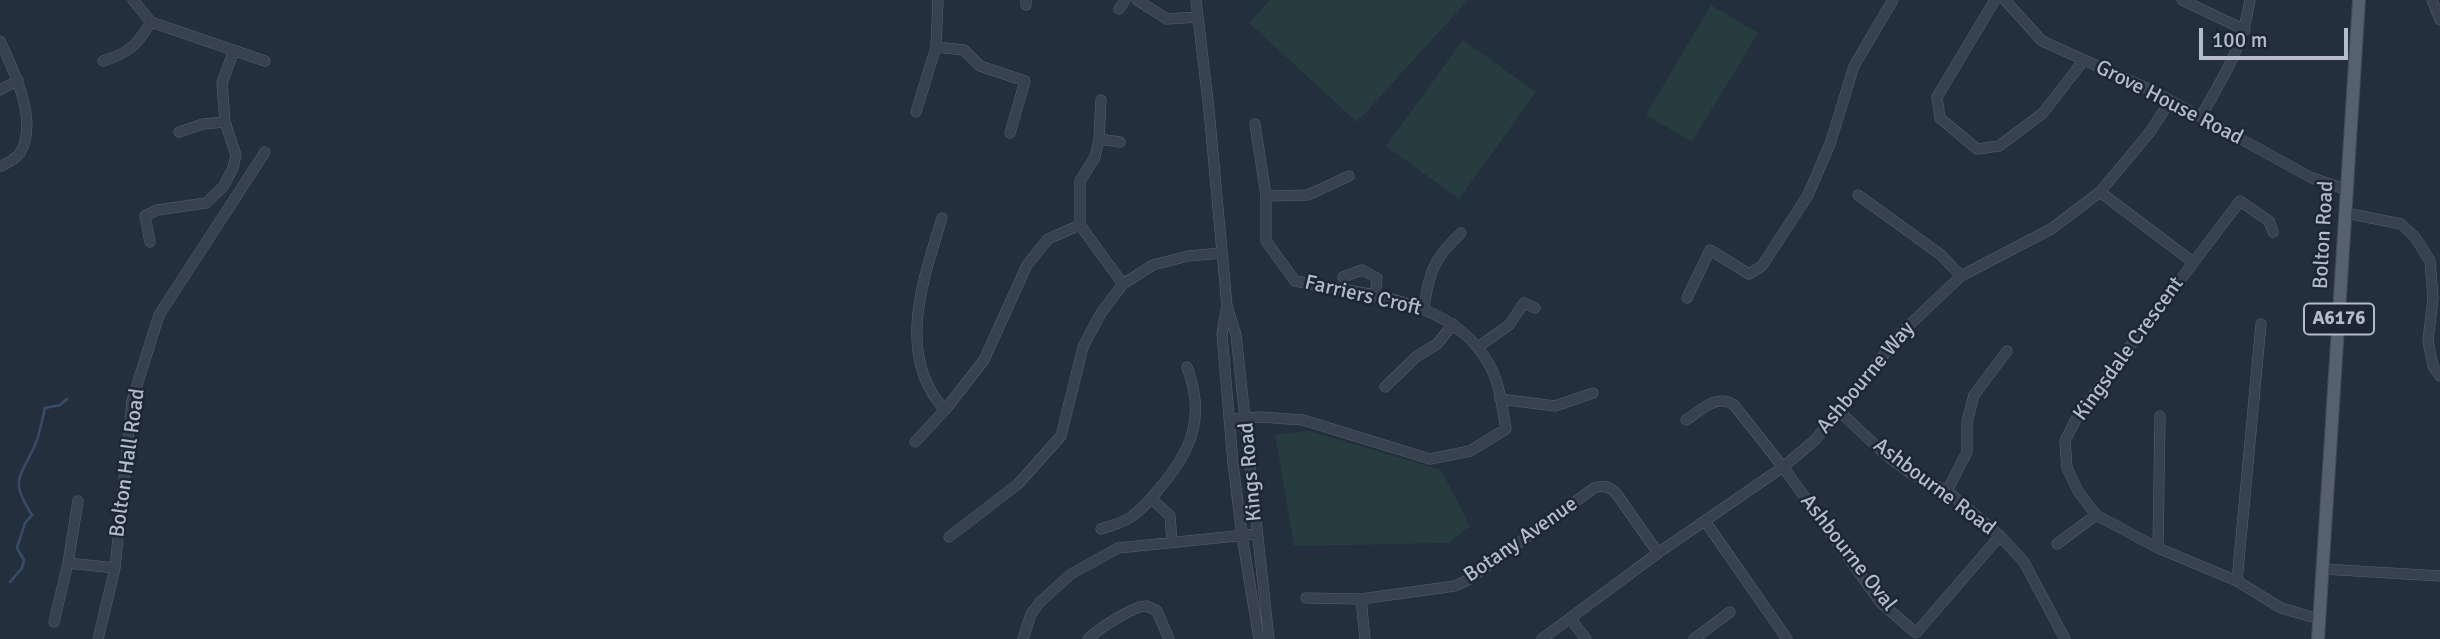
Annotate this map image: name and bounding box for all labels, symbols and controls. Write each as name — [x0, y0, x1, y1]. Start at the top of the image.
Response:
scale bar — [2202, 14, 2351, 58]
text: 100 m — [2212, 27, 2267, 53]
street label: Grove House Road — [2091, 55, 2247, 151]
street label: Bolton Road — [2309, 180, 2339, 290]
street label: Farriers Croft — [1302, 270, 1424, 322]
street label: Kingsdale Crescent — [2068, 272, 2190, 426]
road number: A6176 — [2304, 304, 2374, 334]
street label: Ashbourne Way — [1812, 317, 1920, 439]
street label: Bolton Hall Road — [105, 387, 151, 539]
street label: Kings Road — [1234, 421, 1268, 523]
street label: Ashbourne Road — [1868, 433, 2000, 541]
street label: Ashbourne Oval — [1795, 490, 1901, 616]
street label: Botany Avenue — [1459, 492, 1583, 588]

